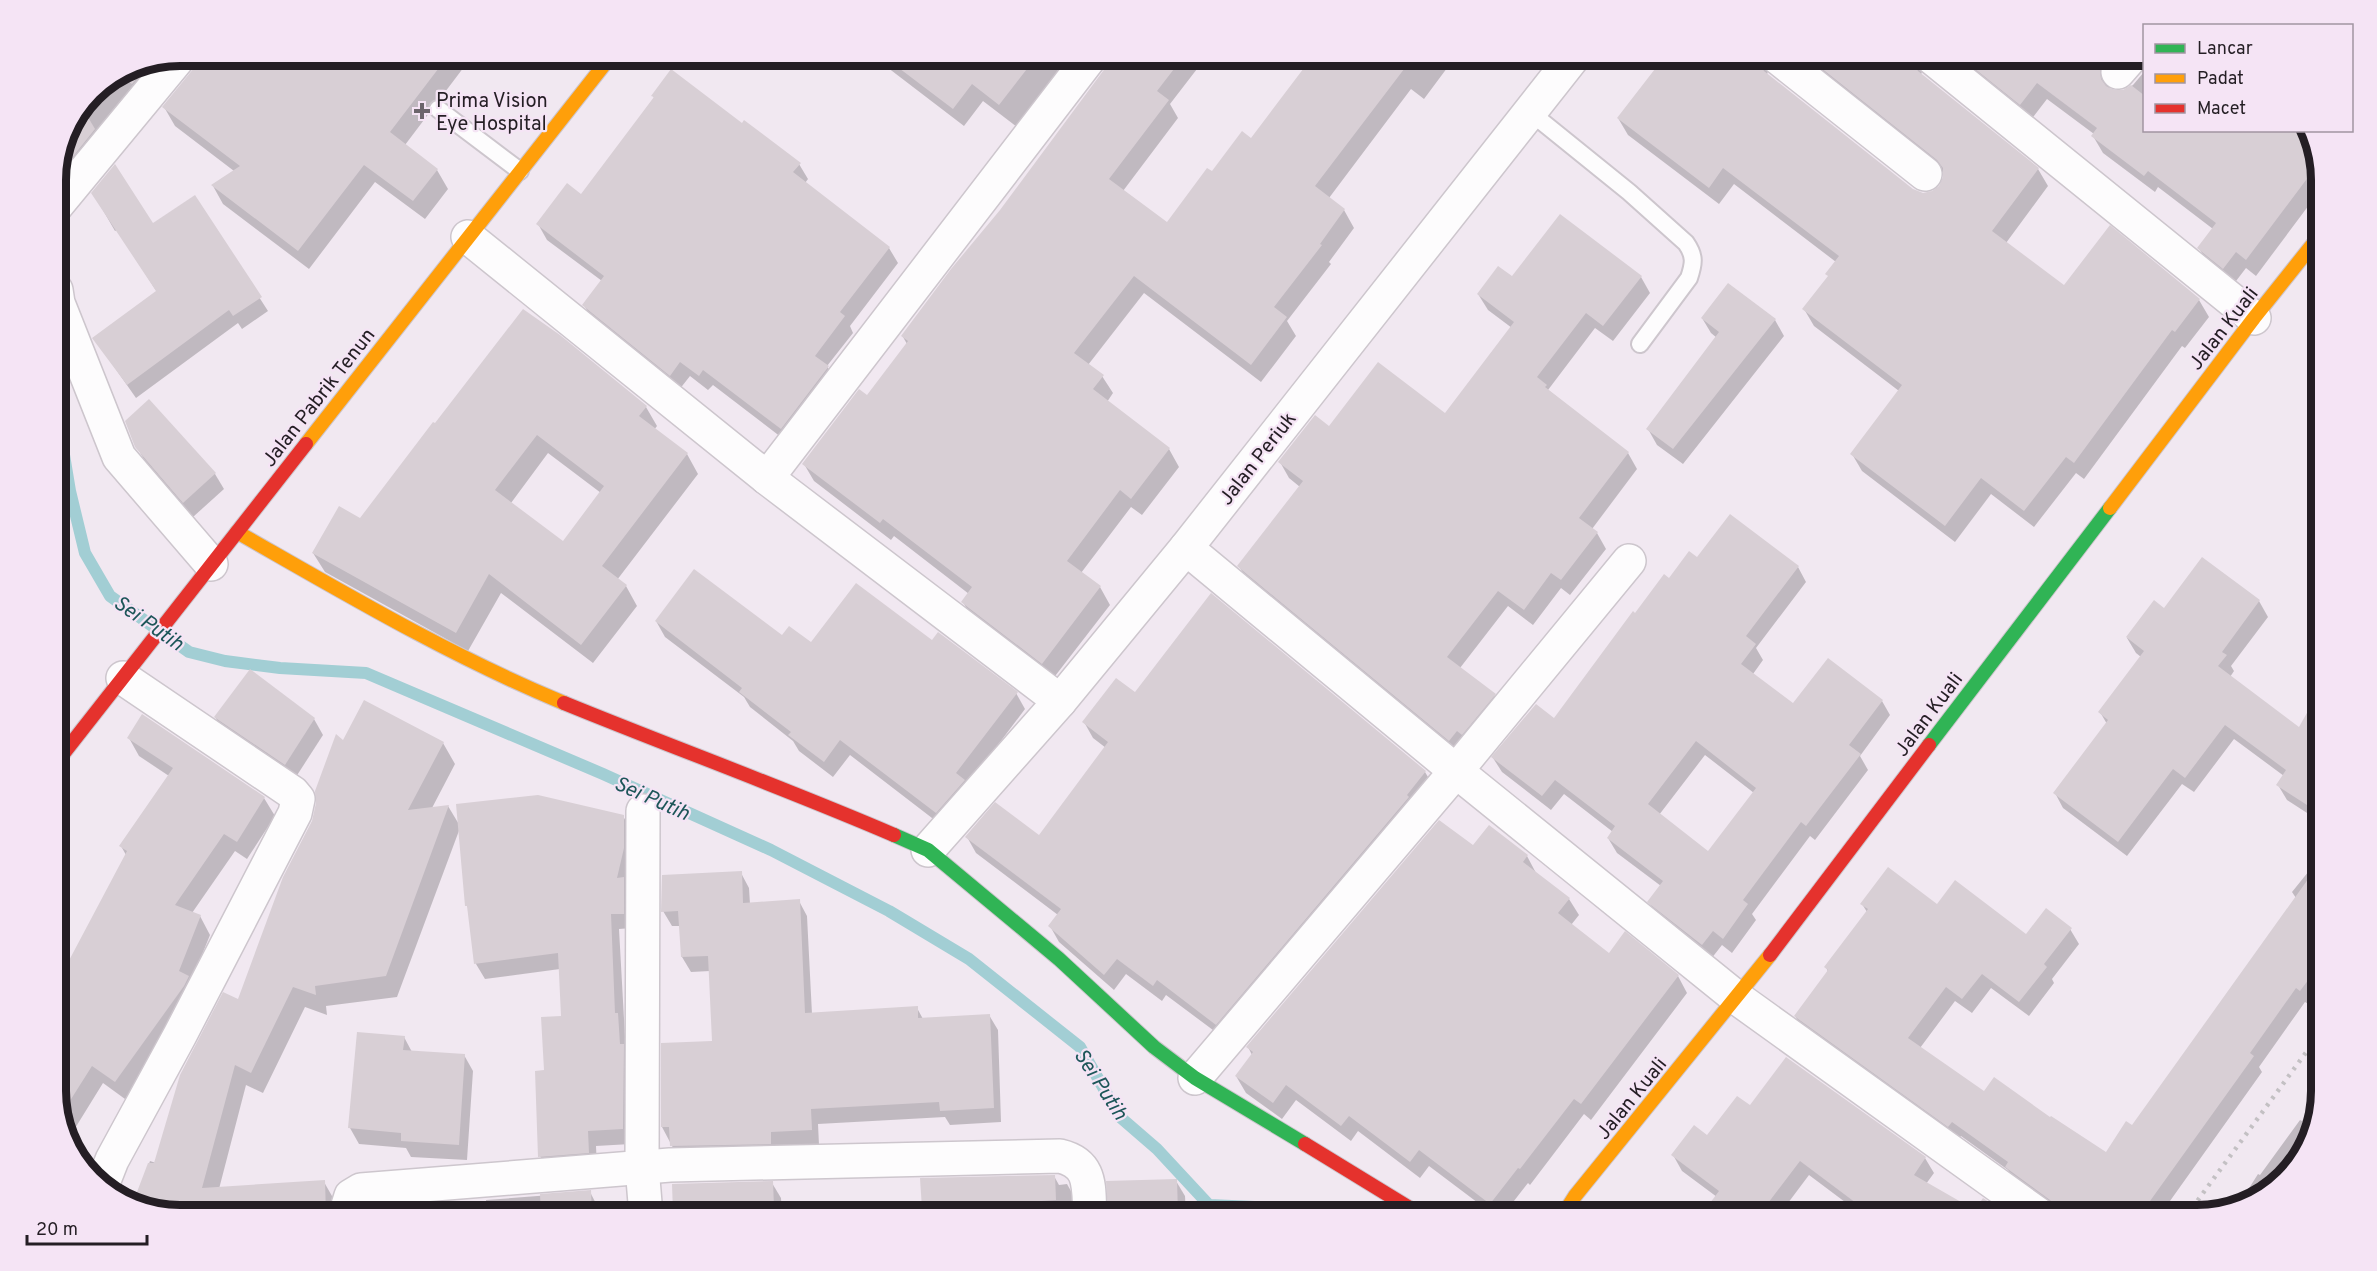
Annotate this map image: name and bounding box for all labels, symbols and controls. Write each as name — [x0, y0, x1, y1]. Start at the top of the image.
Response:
legend — [2143, 24, 2353, 132]
text: Lancar — [2197, 38, 2253, 61]
text: Padat — [2197, 68, 2244, 91]
place label: Prima Vision Eye Hospital — [436, 89, 548, 138]
text: Macet — [2197, 98, 2246, 121]
marker: Prima Vision Eye Hospital — [413, 102, 431, 120]
street label: Jalan Kuali — [2184, 282, 2265, 376]
street label: Jalan Pabrik Tenun — [257, 324, 382, 473]
street label: Jalan Periuk — [1214, 407, 1303, 511]
water label: Sei Putih — [108, 590, 189, 658]
street label: Jalan Kuali — [1889, 668, 1970, 762]
water label: Sei Putih — [609, 771, 694, 828]
water label: Sei Putih — [1067, 1044, 1133, 1126]
street label: Jalan Kuali — [1591, 1053, 1674, 1146]
scale bar — [27, 1208, 147, 1246]
text: 20 m — [36, 1219, 78, 1242]

